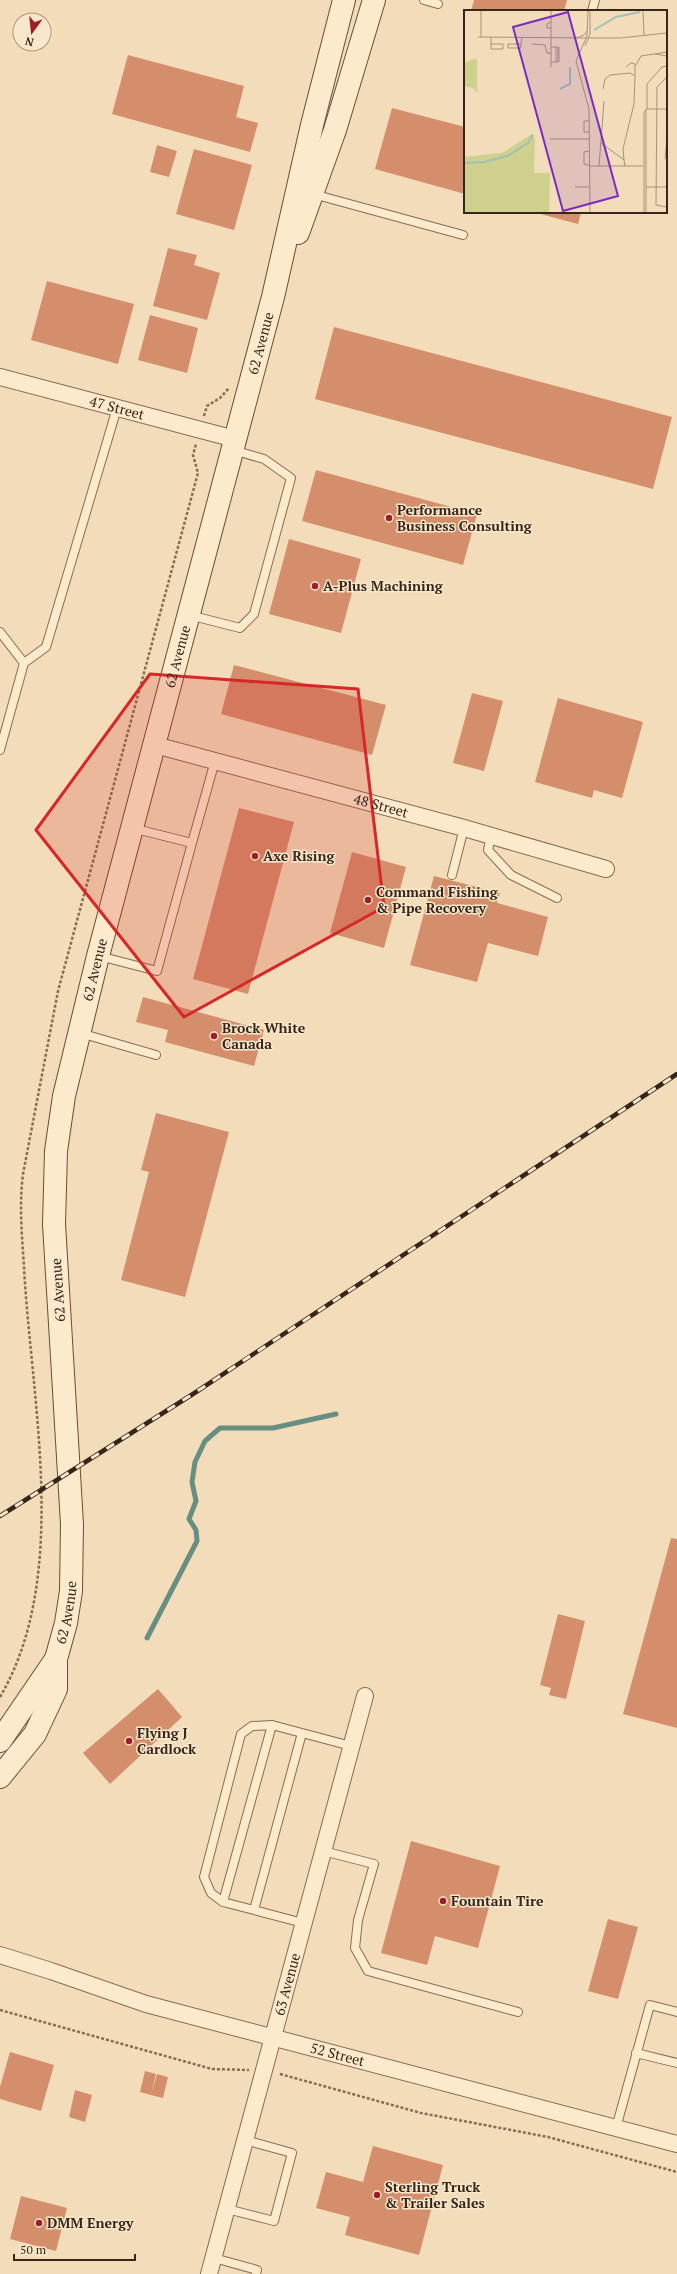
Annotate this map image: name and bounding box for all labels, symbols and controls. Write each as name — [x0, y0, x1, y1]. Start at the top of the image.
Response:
inset map — [464, 10, 667, 213]
north arrow — [12, 12, 52, 52]
text: N — [23, 34, 35, 50]
street label: 62 Avenue — [243, 310, 278, 377]
street label: 47 Street — [88, 391, 147, 424]
place label: Performance Business Consulting — [397, 500, 533, 535]
marker: Performance Business Consulting — [384, 513, 394, 523]
place label: A-Plus Machining — [323, 576, 444, 595]
marker: A-Plus Machining — [310, 581, 320, 591]
street label: 62 Avenue — [160, 623, 194, 690]
street label: 48 Street — [352, 789, 411, 822]
place label: Axe Rising — [263, 846, 336, 865]
marker: Axe Rising — [250, 851, 260, 861]
place label: Command Fishing & Pipe Recovery — [376, 882, 499, 917]
marker: Command Fishing & Pipe Recovery — [363, 895, 373, 905]
street label: 62 Avenue — [77, 936, 111, 1003]
place label: Brock White Canada — [222, 1018, 306, 1053]
marker: Brock White Canada — [209, 1031, 219, 1041]
street label: 62 Avenue — [46, 1257, 69, 1323]
street label: 62 Avenue — [51, 1581, 80, 1646]
place label: Flying J Cardlock — [137, 1723, 197, 1758]
marker: Flying J Cardlock — [124, 1736, 134, 1746]
place label: Fountain Tire — [451, 1891, 544, 1910]
marker: Fountain Tire — [438, 1896, 448, 1906]
street label: 63 Avenue — [269, 1951, 304, 2018]
street label: 52 Street — [308, 2038, 368, 2070]
place label: Sterling Truck & Trailer Sales — [385, 2177, 485, 2212]
marker: Sterling Truck & Trailer Sales — [372, 2190, 382, 2200]
place label: DMM Energy — [47, 2213, 134, 2232]
marker: DMM Energy — [34, 2218, 44, 2228]
scale bar — [14, 2236, 135, 2262]
text: 50 m — [20, 2242, 47, 2257]

